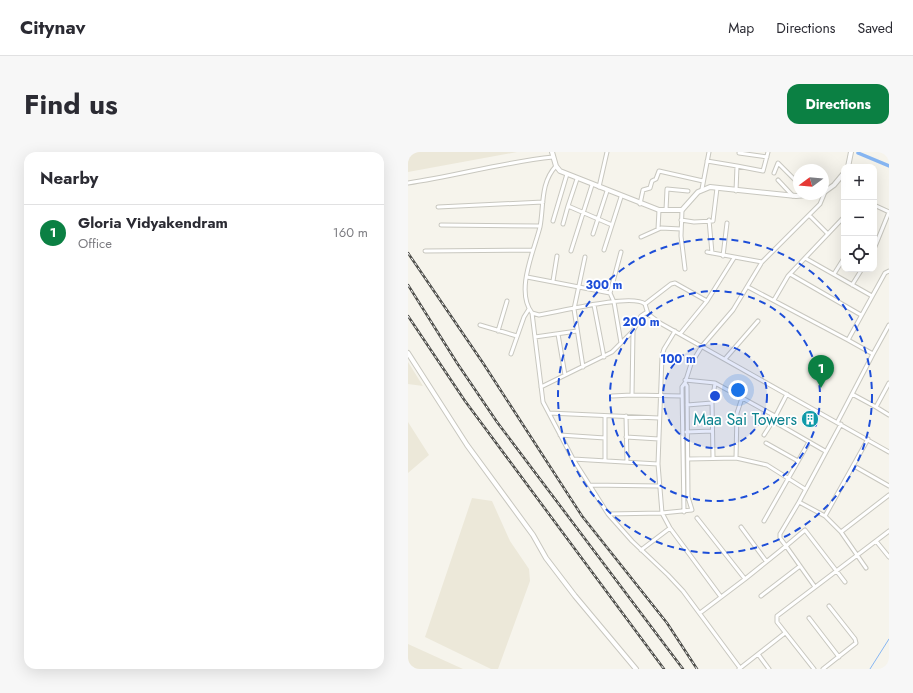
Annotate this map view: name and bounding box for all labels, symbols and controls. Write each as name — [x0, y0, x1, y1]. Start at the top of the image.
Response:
text: Citynav — [20, 14, 86, 41]
text: Map — [728, 18, 754, 38]
text: Directions — [776, 18, 836, 38]
text: Saved — [858, 18, 893, 38]
text: Find us — [24, 84, 118, 125]
button: Directions — [787, 84, 889, 124]
north arrow — [793, 164, 829, 200]
map controls — [841, 164, 877, 272]
button: + — [841, 164, 877, 200]
text: Nearby — [40, 166, 98, 190]
button: − — [841, 200, 877, 236]
text: Gloria Vidyakendram — [78, 212, 228, 234]
text: 1 — [50, 223, 56, 242]
text: 160 m — [333, 223, 368, 242]
text: Office — [78, 234, 112, 253]
button: locate — [841, 236, 877, 272]
text: 300 m — [586, 276, 623, 294]
text: 200 m — [622, 313, 660, 331]
text: 100 m — [660, 350, 696, 368]
pin: 1 — [808, 355, 834, 388]
your location — [728, 380, 748, 400]
centre of rings — [708, 389, 722, 403]
place label: Maa Sai Towers — [693, 408, 797, 431]
building icon: Maa Sai Towers — [800, 409, 820, 429]

